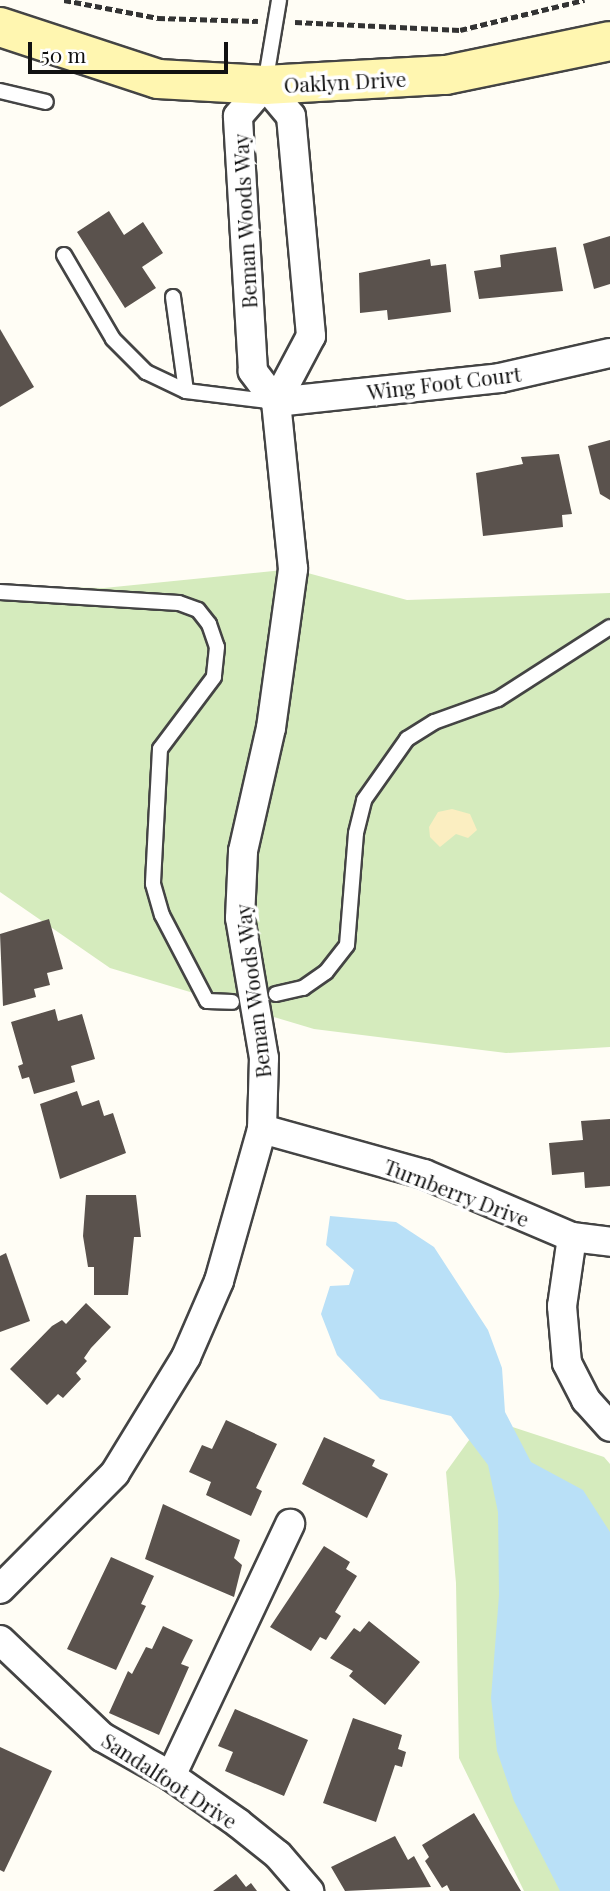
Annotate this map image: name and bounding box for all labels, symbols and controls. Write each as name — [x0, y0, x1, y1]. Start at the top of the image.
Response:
scale bar — [32, 28, 231, 72]
text: 50 m — [41, 40, 86, 68]
street label: Oaklyn Drive — [283, 65, 407, 97]
street label: Beman Woods Way — [227, 132, 261, 310]
street label: Wing Foot Court — [365, 360, 523, 404]
street label: Beman Woods Way — [229, 902, 275, 1080]
street label: Turnberry Drive — [381, 1153, 533, 1231]
street label: Sandalfoot Drive — [97, 1727, 243, 1833]

